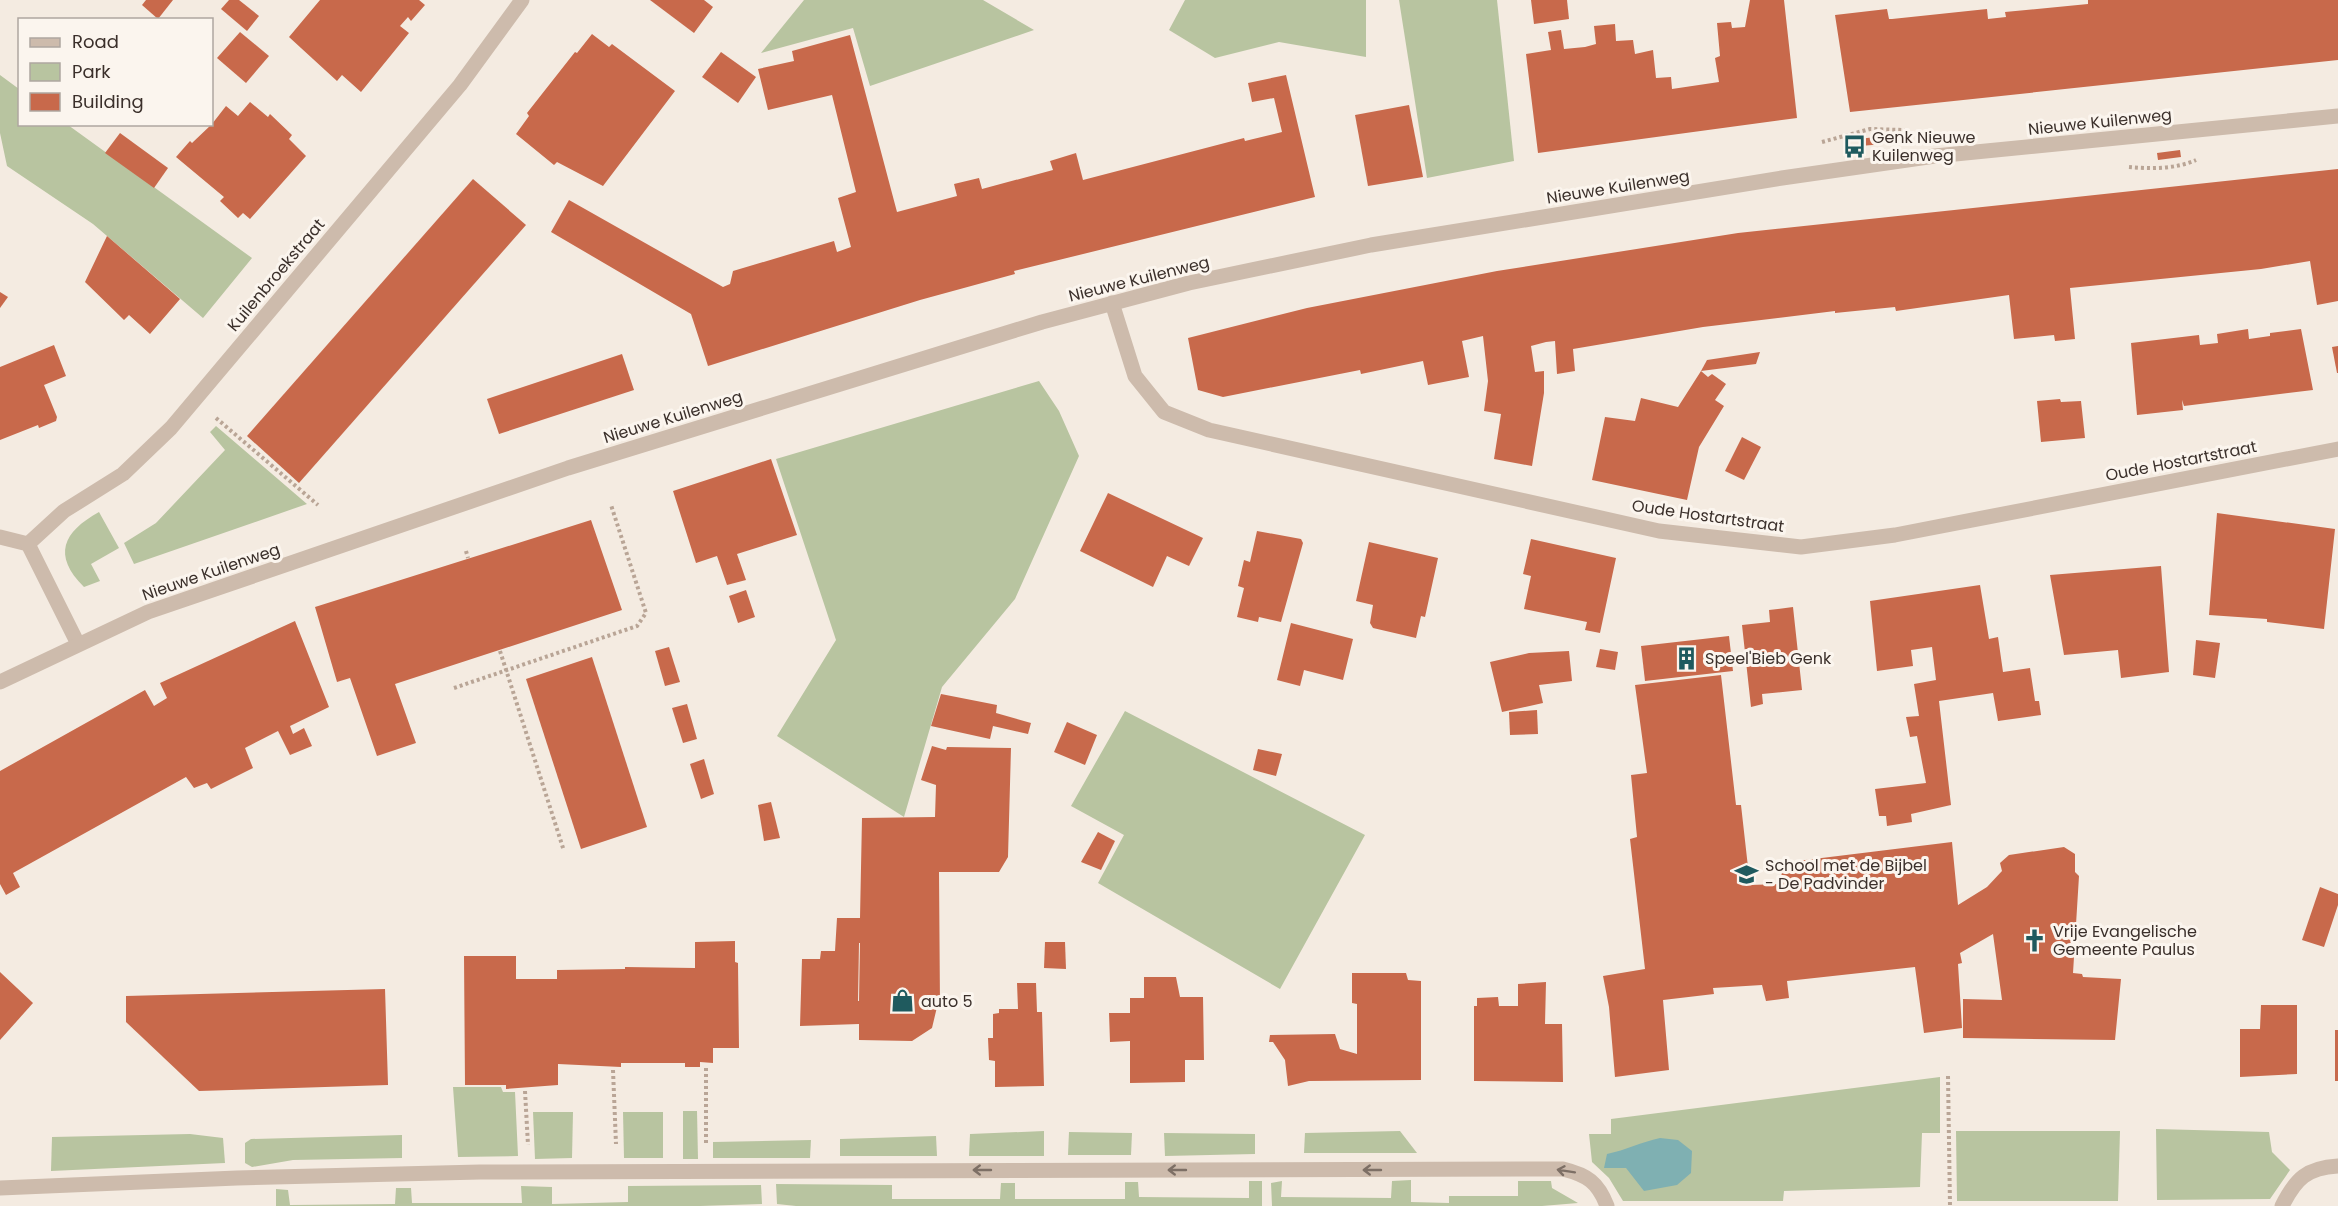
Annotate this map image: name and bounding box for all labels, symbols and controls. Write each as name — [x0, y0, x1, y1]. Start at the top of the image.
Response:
legend — [18, 18, 213, 126]
text: Road — [72, 29, 119, 54]
text: Park — [72, 59, 111, 84]
text: Building — [72, 89, 144, 114]
street label: Nieuwe Kuilenweg — [2027, 103, 2173, 141]
place label: Genk Nieuwe Kuilenweg — [1872, 126, 1976, 167]
bus stop icon: Genk Nieuwe Kuilenweg — [1841, 133, 1867, 159]
street label: Nieuwe Kuilenweg — [1545, 164, 1691, 210]
street label: Kuilenbroekstraat — [222, 214, 330, 336]
street label: Nieuwe Kuilenweg — [1066, 250, 1212, 308]
street label: Nieuwe Kuilenweg — [601, 385, 745, 449]
street label: Oude Hostartstraat — [2103, 435, 2259, 487]
street label: Oude Hostartstraat — [1630, 494, 1786, 538]
street label: Nieuwe Kuilenweg — [139, 538, 283, 606]
building icon: Speel'Bieb Genk — [1674, 645, 1700, 671]
place label: Speel'Bieb Genk — [1705, 647, 1832, 670]
place label: School met de Bijbel - De Padvinder — [1765, 854, 1927, 895]
school or university icon: School met de Bijbel - De Padvinder — [1734, 861, 1760, 887]
place label: Vrije Evangelische Gemeente Paulus — [2053, 920, 2197, 961]
church icon: Vrije Evangelische Gemeente Paulus — [2022, 927, 2048, 953]
shop icon: auto 5 — [890, 988, 916, 1014]
place label: auto 5 — [921, 990, 972, 1013]
one-way arrow — [972, 1164, 992, 1176]
one-way arrow — [1167, 1164, 1187, 1176]
one-way arrow — [1362, 1164, 1382, 1176]
one-way arrow — [1557, 1165, 1577, 1176]

